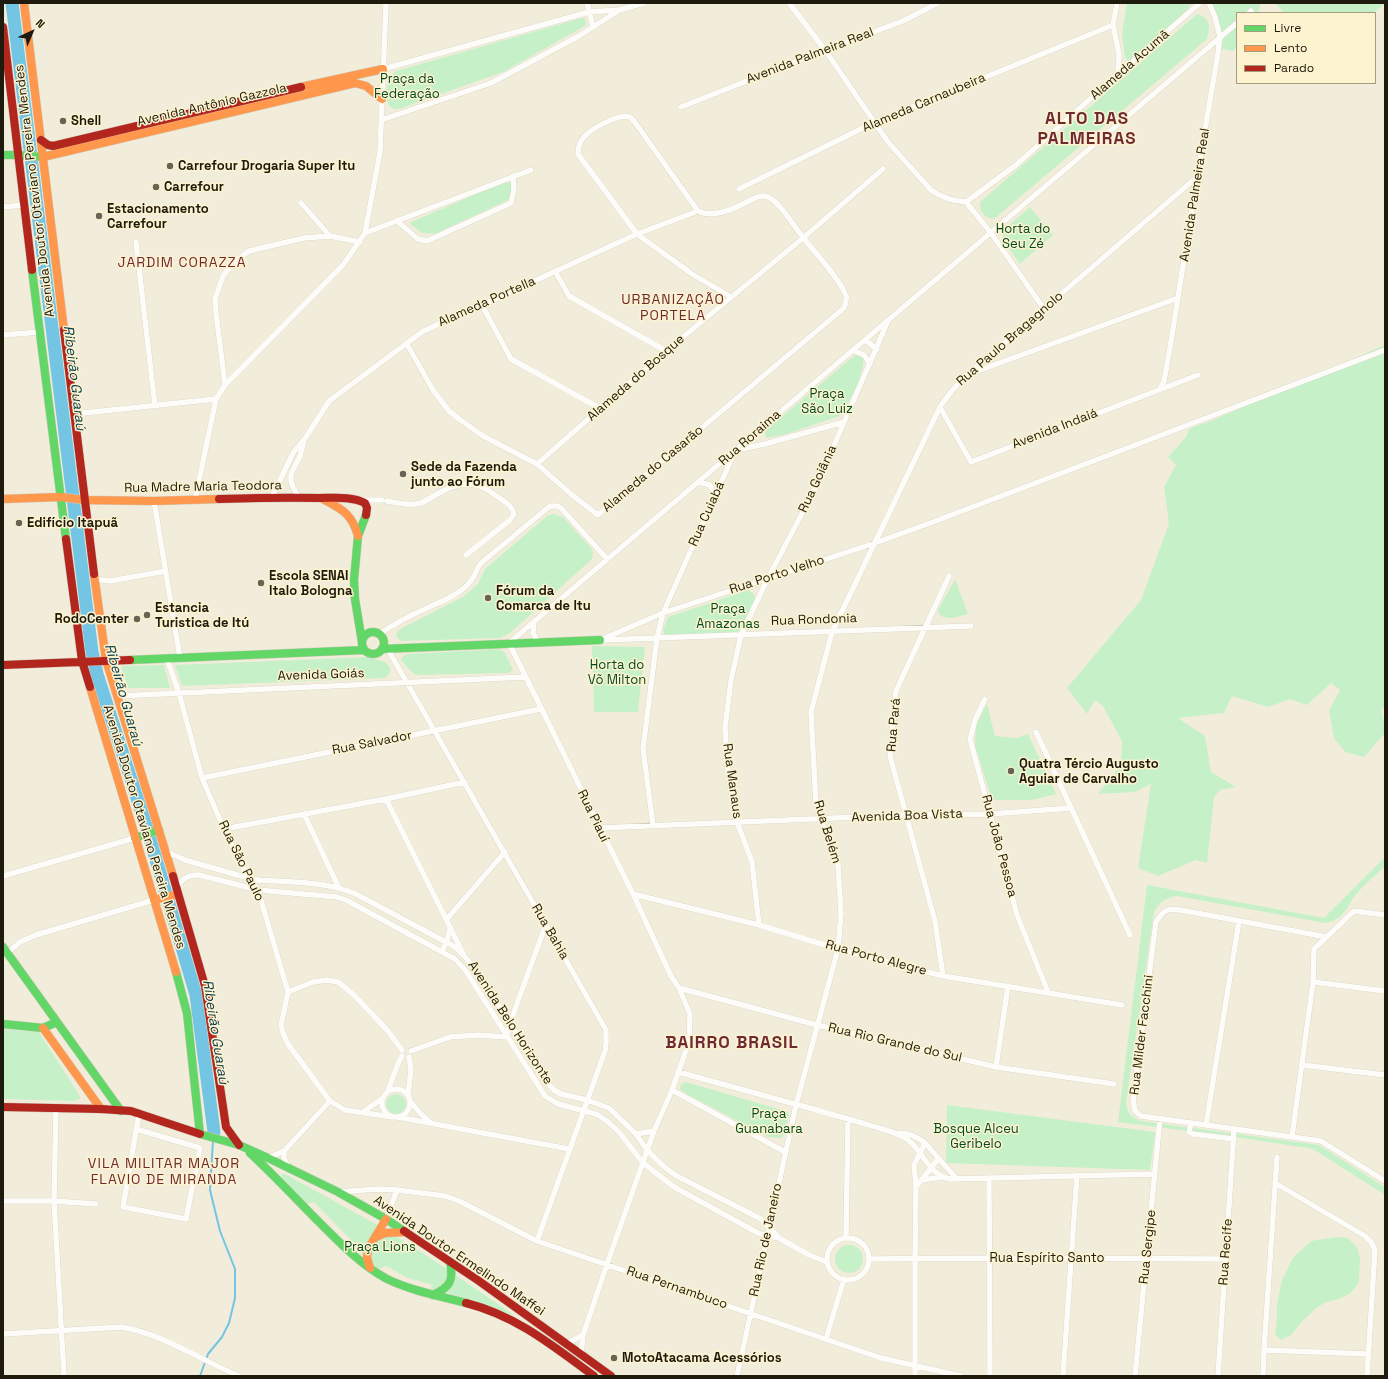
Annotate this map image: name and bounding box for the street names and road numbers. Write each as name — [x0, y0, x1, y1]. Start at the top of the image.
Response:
street label: Avenida Palmeira Real — [744, 24, 876, 88]
street label: Alameda Acumã — [1087, 26, 1173, 104]
street label: Avenida Doutor Otaviano Pereira Mendes — [12, 64, 58, 318]
street label: Alameda Carnaubeira — [860, 70, 988, 136]
street label: Avenida Antônio Gazzola — [136, 80, 288, 130]
street label: Avenida Palmeira Real — [1177, 127, 1213, 263]
street label: Alameda Portella — [436, 274, 538, 330]
street label: Rua Paulo Bragagnolo — [953, 288, 1067, 390]
street label: Alameda do Bosque — [584, 331, 688, 425]
street label: Avenida Indaiá — [1010, 406, 1100, 452]
street label: Rua Roraima — [716, 407, 784, 469]
street label: Alameda do Casarão — [599, 422, 707, 516]
street label: Rua Goiânia — [796, 443, 840, 515]
street label: Rua Madre Maria Teodora — [124, 478, 282, 496]
street label: Rua Cuiabá — [686, 479, 728, 549]
street label: Rua Porto Velho — [727, 552, 827, 598]
street label: Rua Rondonia — [771, 611, 857, 629]
street label: Avenida Goiás — [277, 666, 365, 684]
street label: Rua Pará — [884, 697, 904, 753]
street label: Avenida Doutor Otaviano Pereira Mendes — [99, 703, 189, 951]
street label: Rua Salvador — [331, 728, 413, 758]
street label: Rua Manaus — [719, 742, 745, 820]
street label: Rua Piauí — [574, 787, 612, 845]
street label: Rua João Pessoa — [978, 793, 1020, 899]
street label: Rua Belém — [810, 798, 844, 866]
street label: Avenida Boa Vista — [851, 806, 963, 826]
street label: Rua São Paulo — [215, 818, 267, 904]
street label: Rua Bahia — [528, 901, 572, 963]
street label: Rua Porto Alegre — [824, 937, 928, 979]
street label: Avenida Belo Horizonte — [464, 958, 556, 1088]
street label: Rua Milder Facchini — [1127, 974, 1157, 1096]
street label: Rua Rio Grande do Sul — [827, 1020, 963, 1066]
street label: Rua Rio de Janeiro — [746, 1182, 786, 1298]
street label: Avenida Doutor Ermelindo Maffei — [370, 1193, 548, 1319]
street label: Rua Sergipe — [1136, 1209, 1160, 1285]
street label: Rua Recife — [1216, 1218, 1236, 1286]
street label: Rua Espírito Santo — [990, 1250, 1104, 1266]
street label: Rua Pernambuco — [624, 1263, 730, 1313]

